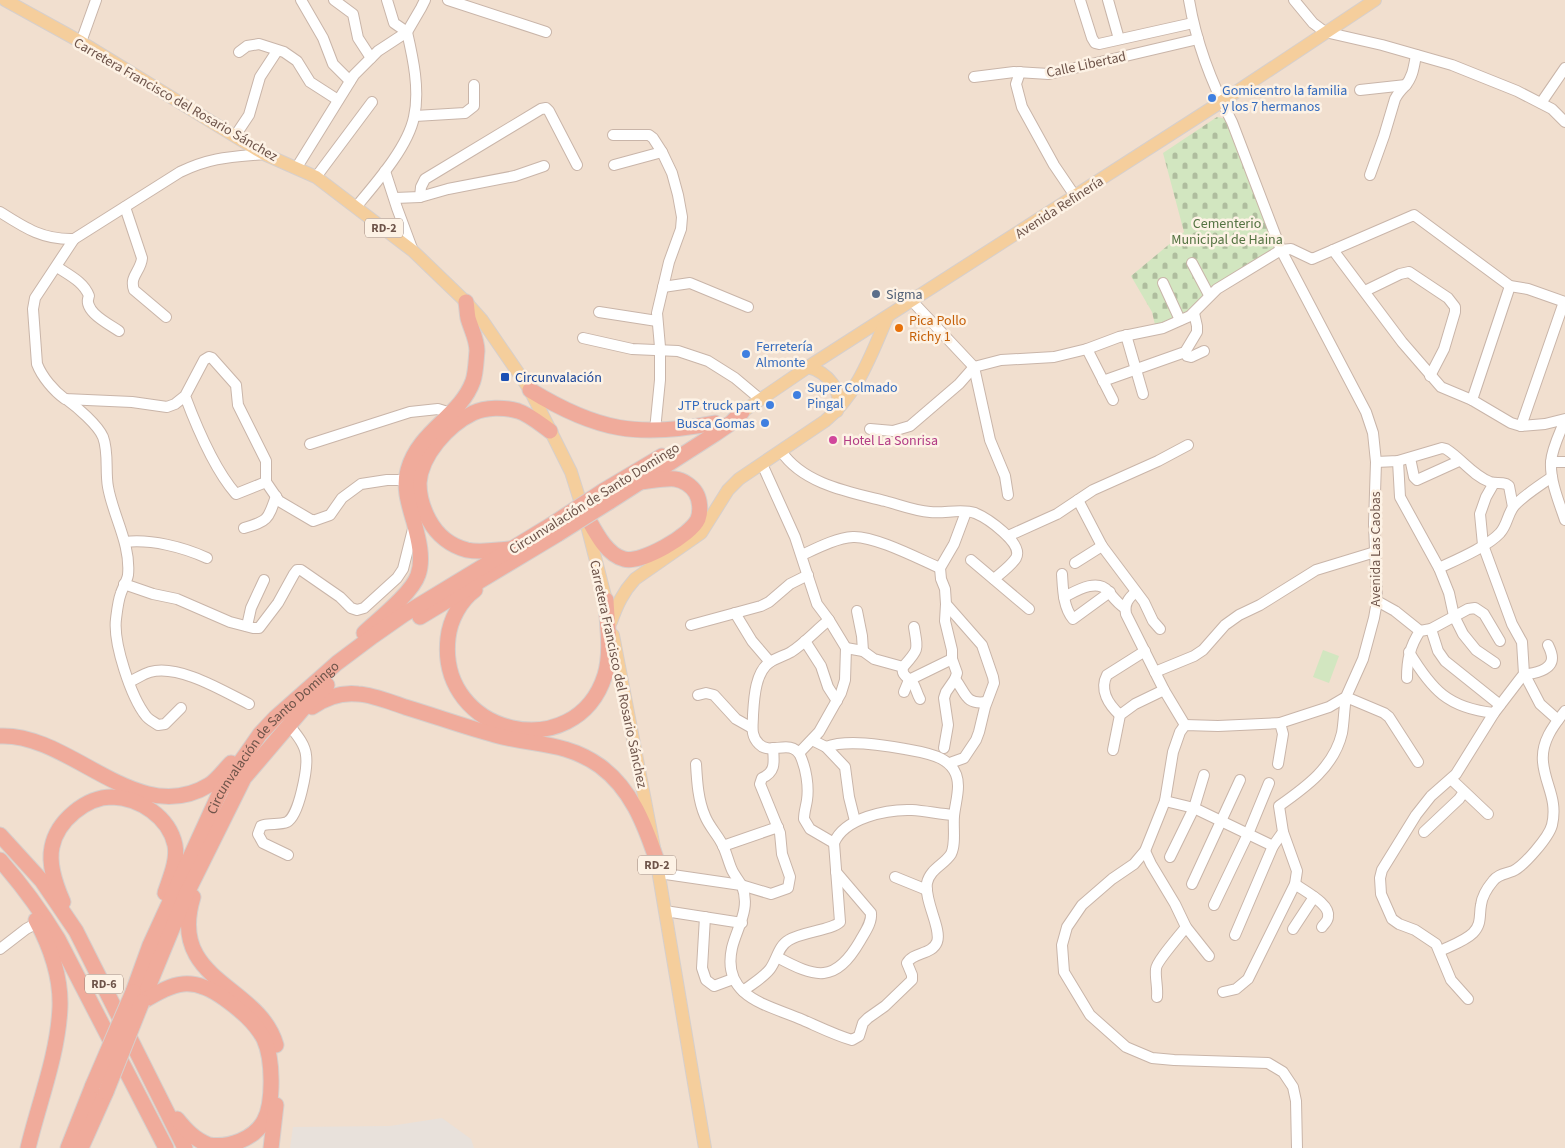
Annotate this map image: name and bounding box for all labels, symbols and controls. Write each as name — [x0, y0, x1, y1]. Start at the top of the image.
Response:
street label: Carretera Francisco del Rosario Sánchez — [70, 33, 281, 167]
street label: Calle Libertad — [1045, 47, 1128, 83]
place label: Gomicentro la familia y los 7 hermanos — [1222, 81, 1347, 117]
marker: Gomicentro la familia y los 7 hermanos — [1206, 92, 1218, 104]
street label: Avenida Refinería — [1011, 172, 1108, 244]
park label: Cementerio Municipal de Haina — [1171, 214, 1283, 250]
road number: RD-2 — [365, 218, 403, 238]
place label: Sigma — [886, 285, 923, 305]
marker: Sigma — [870, 288, 882, 300]
place label: Pica Pollo Richy 1 — [909, 311, 966, 347]
marker: Pica Pollo Richy 1 — [893, 322, 905, 334]
place label: Ferretería Almonte — [756, 337, 813, 373]
marker: Ferretería Almonte — [740, 348, 752, 360]
place label: Circunvalación — [515, 368, 602, 388]
marker: Circunvalación — [499, 371, 511, 383]
place label: Super Colmado Pingal — [807, 378, 898, 414]
marker: Super Colmado Pingal — [791, 389, 803, 401]
place label: JTP truck part — [678, 396, 760, 416]
marker: JTP truck part — [764, 399, 776, 411]
place label: Busca Gomas — [676, 414, 755, 434]
marker: Busca Gomas — [759, 417, 771, 429]
place label: Hotel La Sonrisa — [843, 431, 938, 451]
marker: Hotel La Sonrisa — [827, 434, 839, 446]
street label: Circunvalación de Santo Domingo — [505, 438, 684, 560]
street label: Avenida Las Caobas — [1366, 491, 1386, 607]
street label: Carretera Francisco del Rosario Sánchez — [584, 558, 652, 790]
street label: Circunvalación de Santo Domingo — [202, 657, 344, 818]
road number: RD-2 — [638, 856, 676, 874]
road number: RD-6 — [85, 974, 123, 994]

